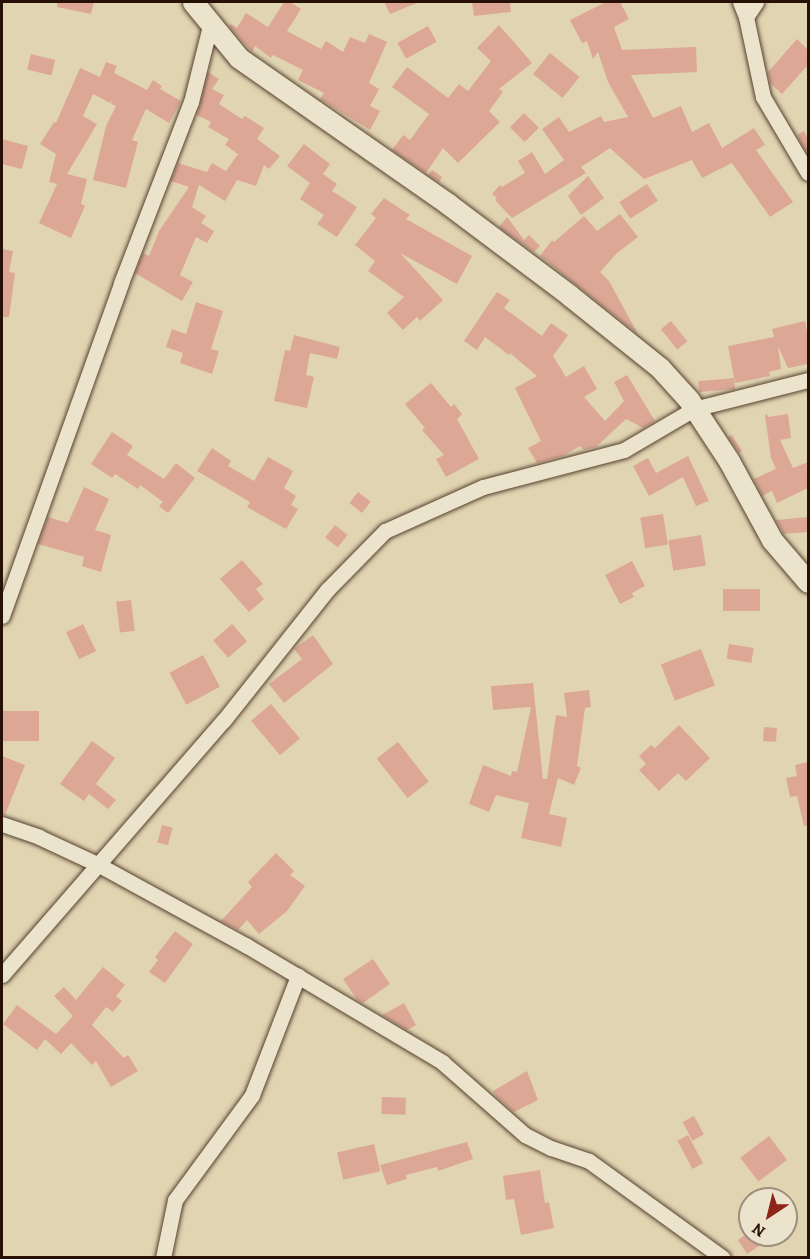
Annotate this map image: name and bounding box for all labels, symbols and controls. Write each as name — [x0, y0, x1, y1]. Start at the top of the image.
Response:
north arrow — [738, 1187, 798, 1247]
text: N — [748, 1218, 770, 1242]

